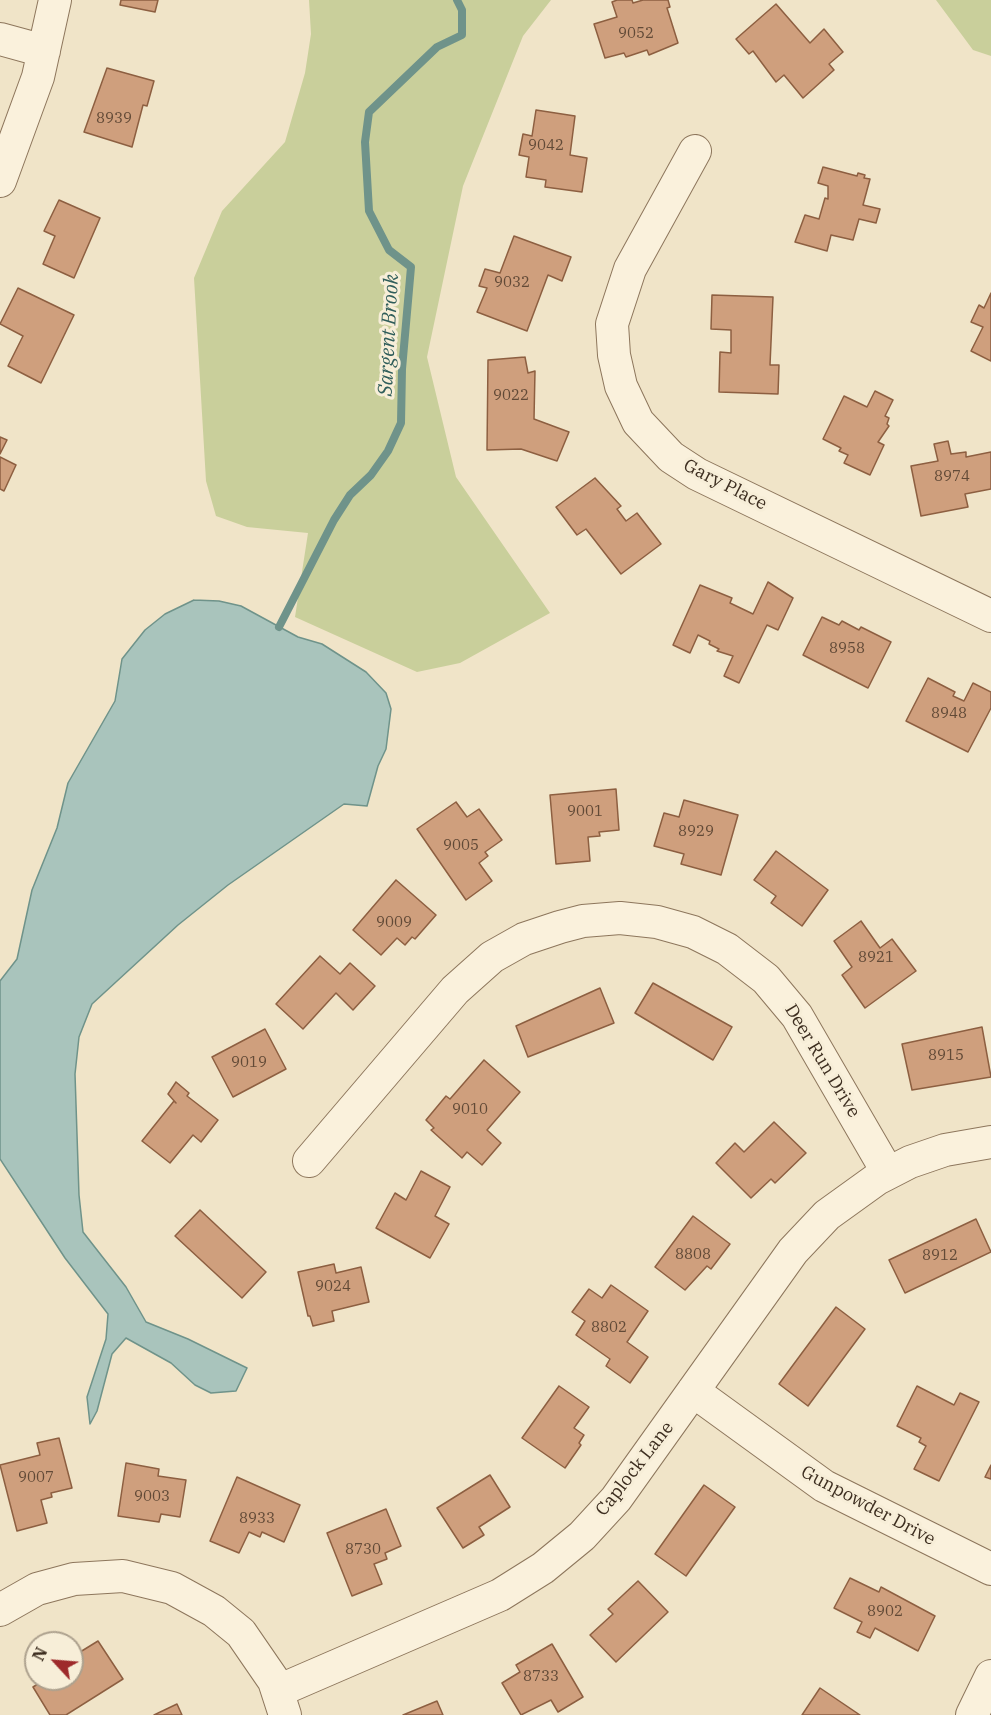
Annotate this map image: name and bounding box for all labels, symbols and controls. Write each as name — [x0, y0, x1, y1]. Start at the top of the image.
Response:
house number: 9052 — [618, 25, 654, 43]
house number: 8939 — [96, 110, 132, 128]
house number: 9042 — [528, 137, 564, 155]
water label: Sargent Brook — [374, 273, 404, 397]
house number: 9032 — [494, 274, 530, 292]
house number: 9022 — [493, 387, 529, 405]
street label: Gary Place — [680, 455, 770, 515]
house number: 8974 — [934, 468, 970, 486]
house number: 8958 — [829, 640, 865, 658]
house number: 8948 — [931, 705, 967, 723]
house number: 9001 — [567, 803, 603, 821]
house number: 8929 — [678, 823, 714, 841]
house number: 9005 — [443, 837, 479, 855]
house number: 9009 — [376, 914, 412, 932]
house number: 8921 — [858, 949, 894, 967]
street label: Deer Run Drive — [780, 1000, 864, 1122]
house number: 8915 — [928, 1047, 964, 1065]
house number: 9019 — [231, 1054, 267, 1072]
house number: 9010 — [452, 1101, 488, 1119]
house number: 8808 — [675, 1246, 711, 1264]
house number: 8912 — [922, 1247, 958, 1265]
house number: 9024 — [315, 1278, 351, 1296]
house number: 8802 — [591, 1319, 627, 1337]
street label: Caplock Lane — [591, 1418, 679, 1520]
street label: Gunpowder Drive — [797, 1462, 939, 1550]
house number: 9007 — [18, 1469, 54, 1487]
house number: 9003 — [134, 1488, 170, 1506]
house number: 8933 — [239, 1510, 275, 1528]
house number: 8730 — [345, 1541, 381, 1559]
house number: 8902 — [867, 1603, 903, 1621]
north arrow — [24, 1631, 84, 1691]
text: N — [28, 1644, 51, 1664]
house number: 8733 — [523, 1668, 559, 1686]

